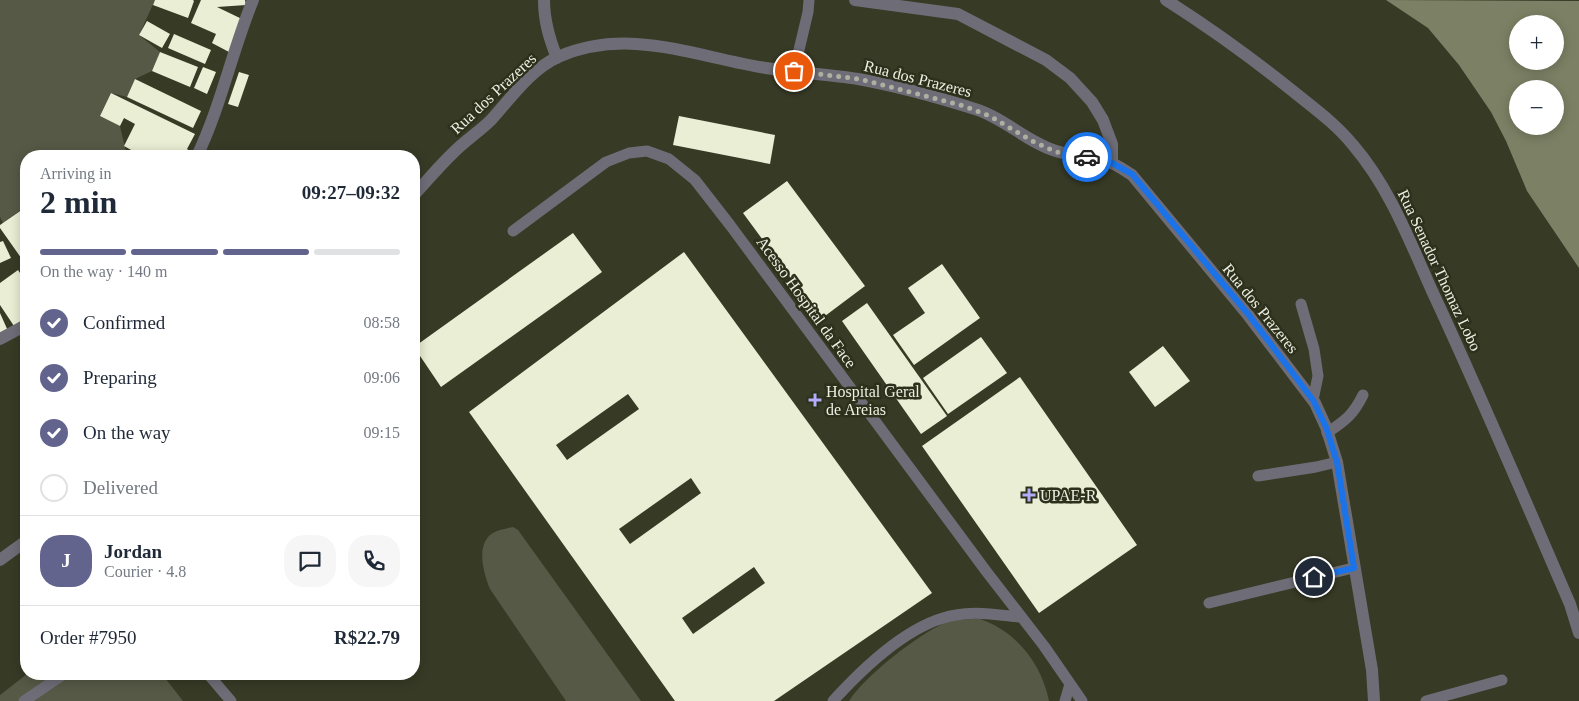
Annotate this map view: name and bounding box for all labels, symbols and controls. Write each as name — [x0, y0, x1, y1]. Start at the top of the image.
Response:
map controls — [1509, 15, 1564, 135]
button: + — [1509, 15, 1564, 70]
street label: Rua dos Prazeres — [447, 50, 539, 137]
pin — [773, 50, 815, 92]
icon: bag — [780, 57, 808, 85]
street label: Rua dos Prazeres — [862, 57, 973, 100]
button: − — [1509, 80, 1564, 135]
courier — [1062, 132, 1112, 182]
icon: car — [1073, 143, 1101, 171]
text: Arriving in — [40, 165, 112, 182]
text: 09:27–09:32 — [302, 182, 400, 203]
text: 2 min — [40, 184, 117, 220]
street label: Rua Senador Thomaz Lobo — [1395, 187, 1484, 354]
street label: Acesso Hospital da Face — [753, 233, 860, 372]
street label: Rua dos Prazeres — [1219, 260, 1302, 356]
text: On the way · 140 m — [40, 263, 168, 280]
icon: check — [40, 309, 68, 337]
text: Confirmed — [83, 312, 165, 333]
text: 08:58 — [364, 314, 400, 331]
icon: check — [40, 364, 68, 392]
text: Preparing — [83, 367, 157, 388]
text: 09:06 — [364, 369, 400, 386]
place label: Hospital Geral de Areias — [826, 383, 920, 418]
marker: Hospital Geral de Areias — [808, 393, 822, 407]
icon: check — [40, 419, 68, 447]
text: On the way — [83, 422, 171, 443]
text: 09:15 — [364, 424, 400, 441]
text: Delivered — [83, 477, 158, 498]
place label: UPAE-R — [1040, 487, 1097, 504]
marker: UPAE-R — [1022, 488, 1036, 502]
button: chat — [284, 535, 336, 587]
button: phone — [348, 535, 400, 587]
text: Jordan — [104, 541, 162, 562]
text: J — [61, 550, 71, 571]
pin — [1293, 556, 1335, 598]
text: Courier · 4.8 — [104, 563, 186, 580]
icon: home — [1300, 563, 1328, 591]
text: Order #7950 — [40, 627, 137, 648]
text: R$22.79 — [334, 627, 400, 648]

